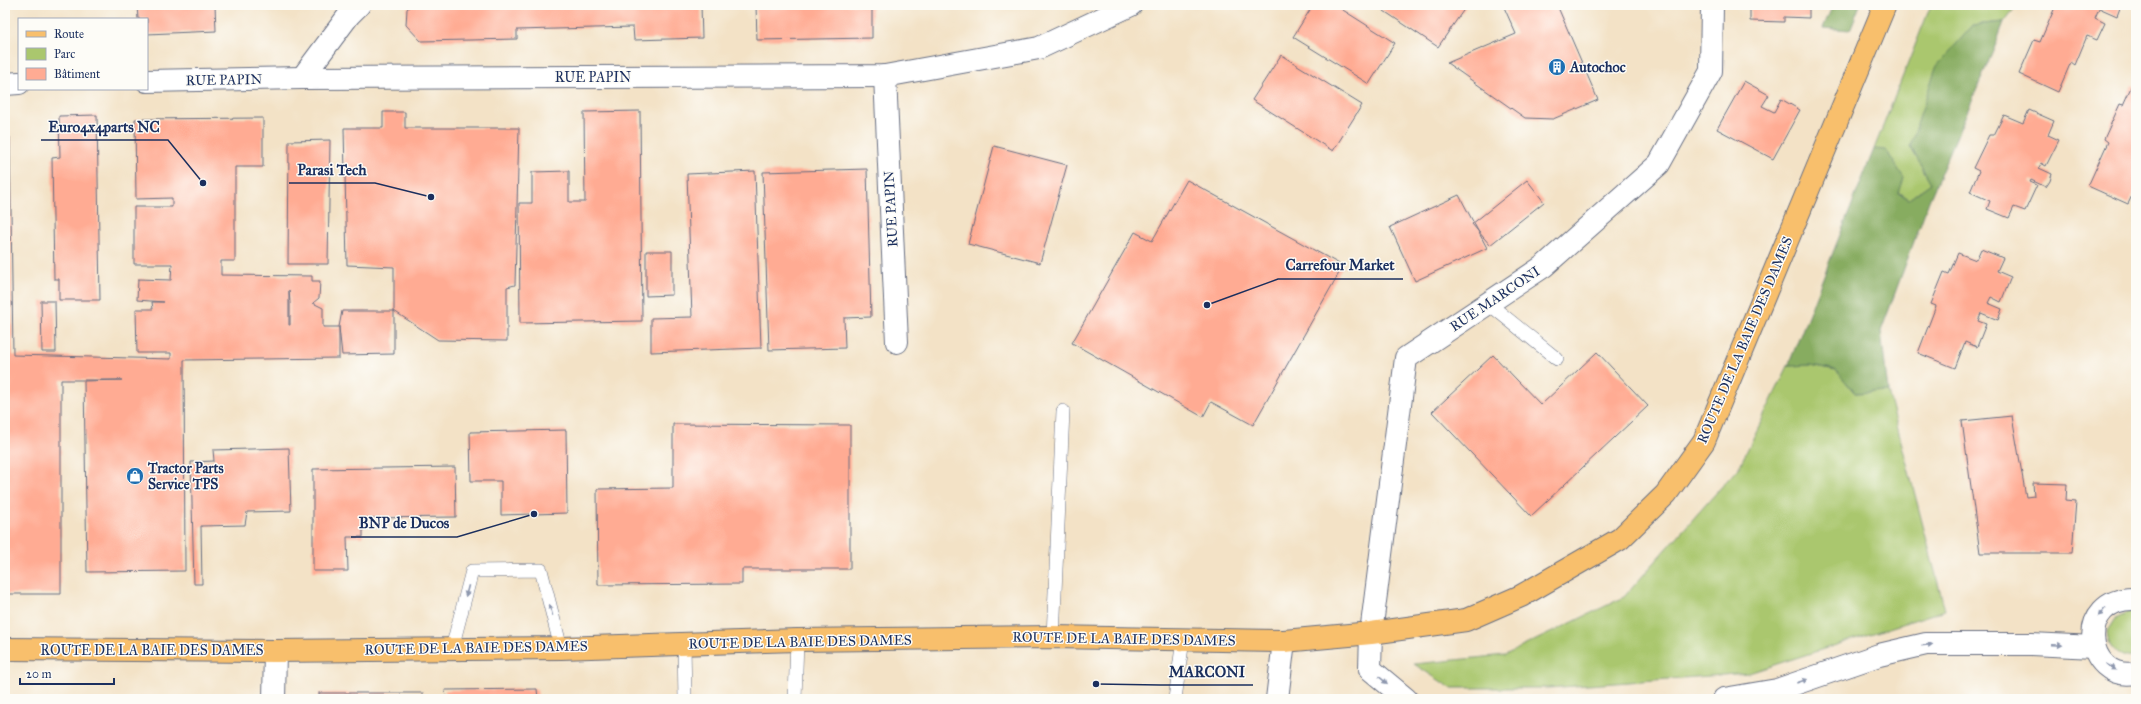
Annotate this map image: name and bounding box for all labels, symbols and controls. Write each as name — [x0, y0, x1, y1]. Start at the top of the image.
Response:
legend — [18, 18, 148, 90]
text: Route — [54, 27, 84, 41]
text: Parc — [54, 47, 75, 61]
building icon: Autochoc — [1547, 57, 1567, 77]
place label: Autochoc — [1569, 59, 1626, 76]
text: Bâtiment — [54, 67, 101, 81]
street label: RUE PAPIN — [555, 69, 631, 86]
street label: RUE PAPIN — [186, 71, 262, 89]
callout: Euro4x4parts NC — [41, 113, 168, 140]
text: Euro4x4parts NC — [48, 118, 160, 137]
callout: Parasi Tech — [289, 156, 375, 183]
text: Parasi Tech — [297, 161, 367, 179]
street label: RUE PAPIN — [881, 170, 901, 248]
street label: ROUTE DE LA BAIE DES DAMES — [1694, 234, 1796, 446]
callout: Carrefour Market — [1278, 252, 1403, 279]
text: Carrefour Market — [1285, 256, 1395, 274]
street label: RUE MARCONI — [1447, 263, 1543, 335]
place label: Tractor Parts Service TPS — [147, 460, 224, 493]
shop icon: Tractor Parts Service TPS — [125, 466, 145, 486]
callout: BNP de Ducos — [351, 510, 457, 537]
text: BNP de Ducos — [359, 514, 450, 532]
one-way arrow — [464, 585, 470, 597]
one-way arrow — [548, 604, 554, 616]
one-way arrow — [2098, 607, 2107, 617]
street label: ROUTE DE LA BAIE DES DAMES — [1012, 629, 1236, 649]
street label: ROUTE DE LA BAIE DES DAMES — [688, 632, 912, 652]
street label: ROUTE DE LA BAIE DES DAMES — [364, 638, 588, 658]
street label: ROUTE DE LA BAIE DES DAMES — [40, 642, 264, 659]
one-way arrow — [1921, 642, 1933, 648]
one-way arrow — [2051, 642, 2064, 648]
callout: MARCONI — [1160, 658, 1253, 685]
scale bar — [20, 660, 114, 686]
text: MARCONI — [1169, 663, 1246, 681]
one-way arrow — [2105, 663, 2117, 670]
text: 20 m — [26, 667, 52, 681]
one-way arrow — [1378, 676, 1388, 685]
one-way arrow — [1797, 678, 1809, 684]

